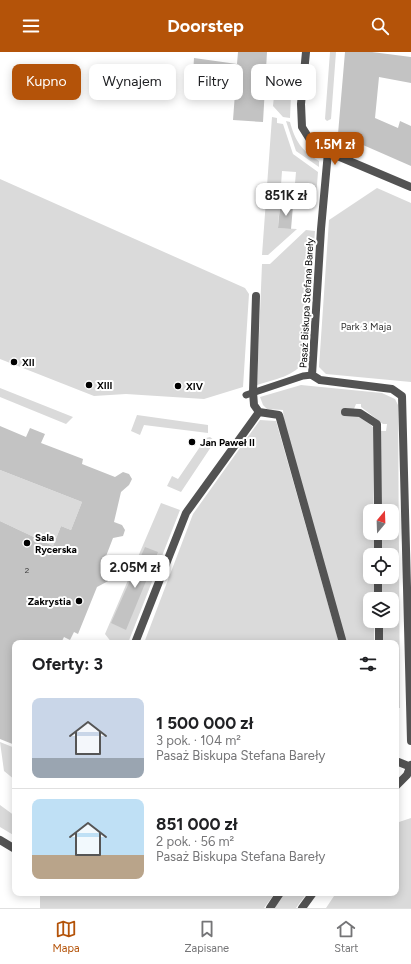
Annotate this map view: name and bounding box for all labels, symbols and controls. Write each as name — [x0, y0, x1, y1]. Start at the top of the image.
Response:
icon: menu — [20, 15, 42, 37]
text: Doorstep — [167, 15, 244, 37]
icon: search — [369, 15, 391, 37]
chip: Kupno — [12, 64, 81, 100]
chip: Wynajem — [89, 64, 176, 100]
chip: Filtry — [184, 64, 243, 100]
chip: Nowe — [251, 64, 316, 100]
pin: 1.5M zł — [298, 132, 372, 166]
text: 1.5M zł — [315, 137, 355, 152]
pin: 851K zł — [249, 183, 323, 217]
text: 851K zł — [265, 188, 307, 203]
street label: Pasaż Biskupa Stefana Bareły — [297, 237, 316, 368]
park label: Park 3 Maja — [341, 320, 391, 333]
place label: XII — [22, 356, 35, 369]
marker: XII — [9, 357, 19, 367]
place label: XIII — [97, 379, 113, 392]
marker: XIII — [84, 380, 94, 390]
place label: XIV — [186, 380, 204, 393]
marker: XIV — [173, 381, 183, 391]
place label: Jan Paweł II — [200, 436, 255, 449]
marker: Jan Paweł II — [187, 437, 197, 447]
north arrow — [363, 504, 399, 540]
map controls — [363, 504, 399, 628]
place label: Sala Rycerska — [35, 531, 77, 556]
marker: Sala Rycerska — [22, 538, 32, 548]
button: locate — [363, 548, 399, 584]
pin: 2.05M zł — [94, 555, 176, 589]
text: 2.05M zł — [110, 560, 160, 575]
house number: 2 — [25, 565, 29, 575]
button: layers — [363, 592, 399, 628]
place label: Zakrystia — [28, 595, 71, 608]
marker: Zakrystia — [74, 596, 84, 606]
icon: filters — [357, 653, 379, 675]
text: Oferty: 3 — [32, 654, 103, 674]
text: 1 500 000 zł — [156, 713, 253, 733]
icon: home — [64, 714, 112, 762]
text: 3 pok. · 104 m² — [156, 733, 241, 748]
text: Pasaż Biskupa Stefana Bareły — [156, 748, 325, 763]
text: 851 000 zł — [156, 814, 238, 834]
icon: home — [64, 815, 112, 863]
text: 2 pok. · 56 m² — [156, 834, 234, 849]
text: Pasaż Biskupa Stefana Bareły — [156, 849, 325, 864]
tab: Mapa — [53, 918, 80, 955]
tab: Zapisane — [185, 918, 229, 955]
tab: Start — [334, 918, 359, 955]

